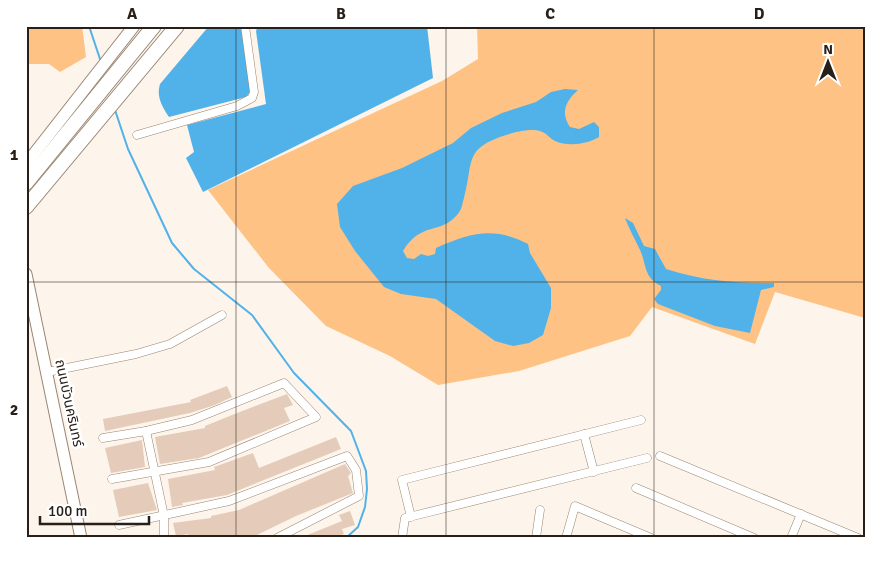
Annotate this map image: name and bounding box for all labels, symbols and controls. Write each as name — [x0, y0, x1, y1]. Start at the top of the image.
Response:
text: A — [127, 4, 138, 24]
text: B — [336, 4, 346, 24]
text: C — [545, 4, 555, 24]
text: D — [754, 4, 765, 24]
north arrow — [804, 38, 854, 88]
text: N — [823, 41, 833, 58]
text: 1 — [10, 145, 19, 165]
street label: ถนนบัวนครินทร์ — [51, 358, 87, 449]
text: 2 — [10, 400, 18, 420]
scale bar — [40, 494, 149, 526]
text: 100 m — [48, 502, 88, 520]

